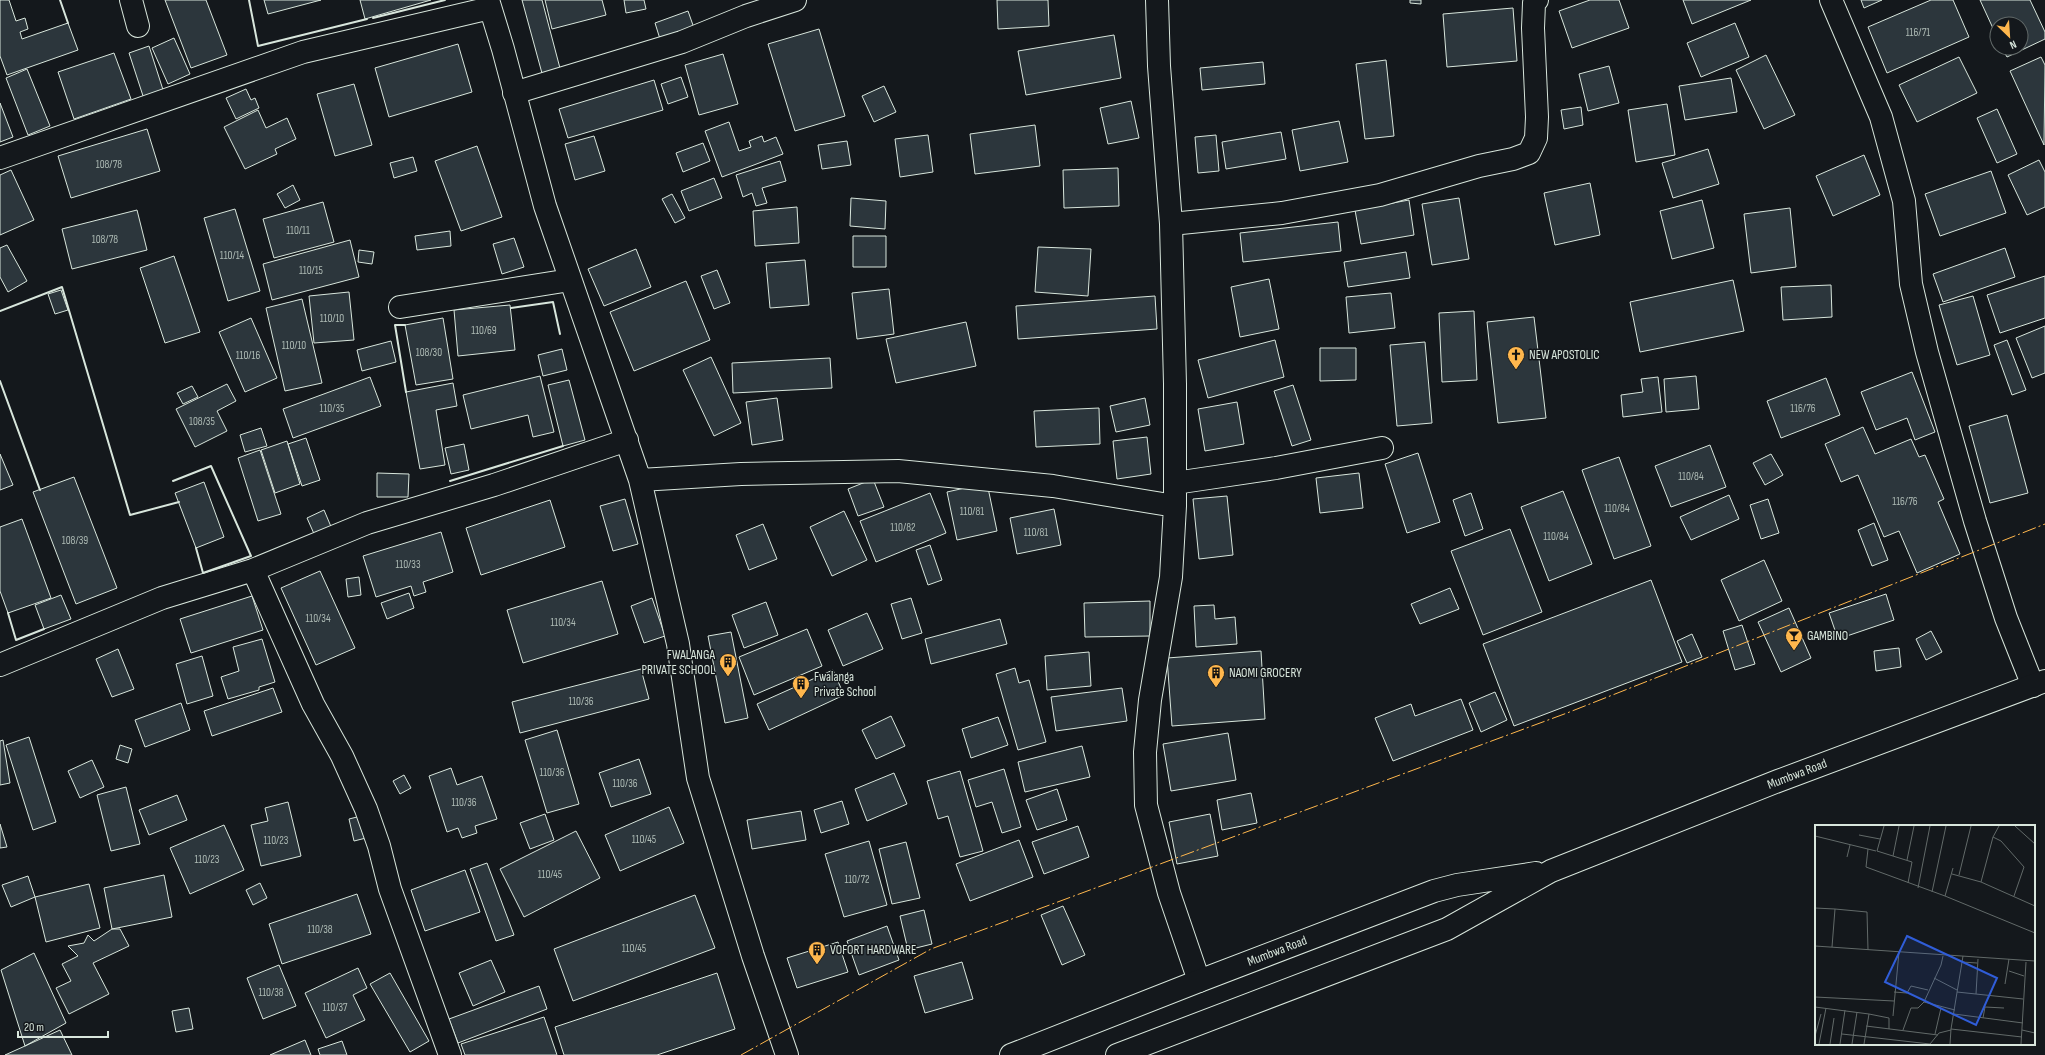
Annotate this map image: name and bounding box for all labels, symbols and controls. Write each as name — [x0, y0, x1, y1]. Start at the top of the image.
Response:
north arrow — [1989, 16, 2029, 56]
house number: 116/71 — [1906, 26, 1930, 39]
text: N — [2007, 37, 2018, 52]
house number: 108/78 — [96, 158, 122, 171]
house number: 110/11 — [286, 224, 310, 237]
house number: 108/78 — [92, 233, 118, 246]
house number: 110/14 — [220, 249, 245, 262]
house number: 110/15 — [299, 264, 323, 277]
house number: 110/10 — [320, 312, 344, 325]
house number: 110/69 — [471, 324, 497, 337]
house number: 110/10 — [282, 339, 306, 352]
church icon: NEW APOSTOLIC — [1506, 345, 1526, 370]
house number: 108/30 — [416, 346, 442, 359]
place label: NEW APOSTOLIC — [1529, 347, 1600, 363]
house number: 110/16 — [236, 349, 260, 362]
house number: 110/35 — [320, 402, 344, 415]
house number: 116/76 — [1790, 402, 1816, 415]
house number: 108/35 — [189, 415, 215, 428]
house number: 110/84 — [1678, 470, 1704, 483]
house number: 116/76 — [1892, 495, 1918, 508]
house number: 110/84 — [1604, 502, 1630, 515]
house number: 110/81 — [960, 505, 984, 518]
house number: 110/82 — [890, 521, 916, 534]
house number: 110/81 — [1024, 526, 1048, 539]
house number: 110/84 — [1543, 530, 1569, 543]
house number: 108/39 — [62, 534, 88, 547]
house number: 110/33 — [395, 558, 421, 571]
house number: 110/34 — [305, 612, 331, 625]
house number: 110/34 — [550, 616, 576, 629]
bar icon: GAMBINO — [1784, 626, 1804, 651]
place label: GAMBINO — [1807, 628, 1848, 644]
place label: FWALANGA PRIVATE SCHOOL — [642, 647, 715, 678]
building icon: FWALANGA PRIVATE SCHOOL — [718, 652, 738, 677]
building icon: NAOMI GROCERY — [1206, 663, 1226, 688]
place label: NAOMI GROCERY — [1229, 665, 1302, 681]
place label: Fwalanga Private School — [814, 669, 876, 700]
building icon: Fwalanga Private School — [791, 674, 811, 699]
house number: 110/36 — [568, 695, 594, 708]
street label: Mumbwa Road — [1765, 755, 1829, 793]
house number: 110/36 — [539, 766, 565, 779]
house number: 110/36 — [612, 777, 638, 790]
house number: 110/36 — [451, 796, 477, 809]
inset map — [1815, 825, 2035, 1045]
house number: 110/45 — [632, 833, 656, 846]
house number: 110/23 — [264, 834, 289, 847]
house number: 110/23 — [195, 853, 220, 866]
house number: 110/45 — [538, 868, 562, 881]
house number: 110/72 — [844, 873, 870, 886]
house number: 110/38 — [307, 923, 333, 936]
street label: Mumbwa Road — [1245, 932, 1309, 970]
building icon: VOFORT HARDWARE — [807, 940, 827, 965]
house number: 110/45 — [622, 942, 646, 955]
place label: VOFORT HARDWARE — [830, 942, 916, 958]
house number: 110/38 — [258, 986, 284, 999]
house number: 110/37 — [323, 1001, 348, 1014]
scale bar — [18, 1013, 108, 1039]
text: 20 m — [24, 1020, 44, 1035]

